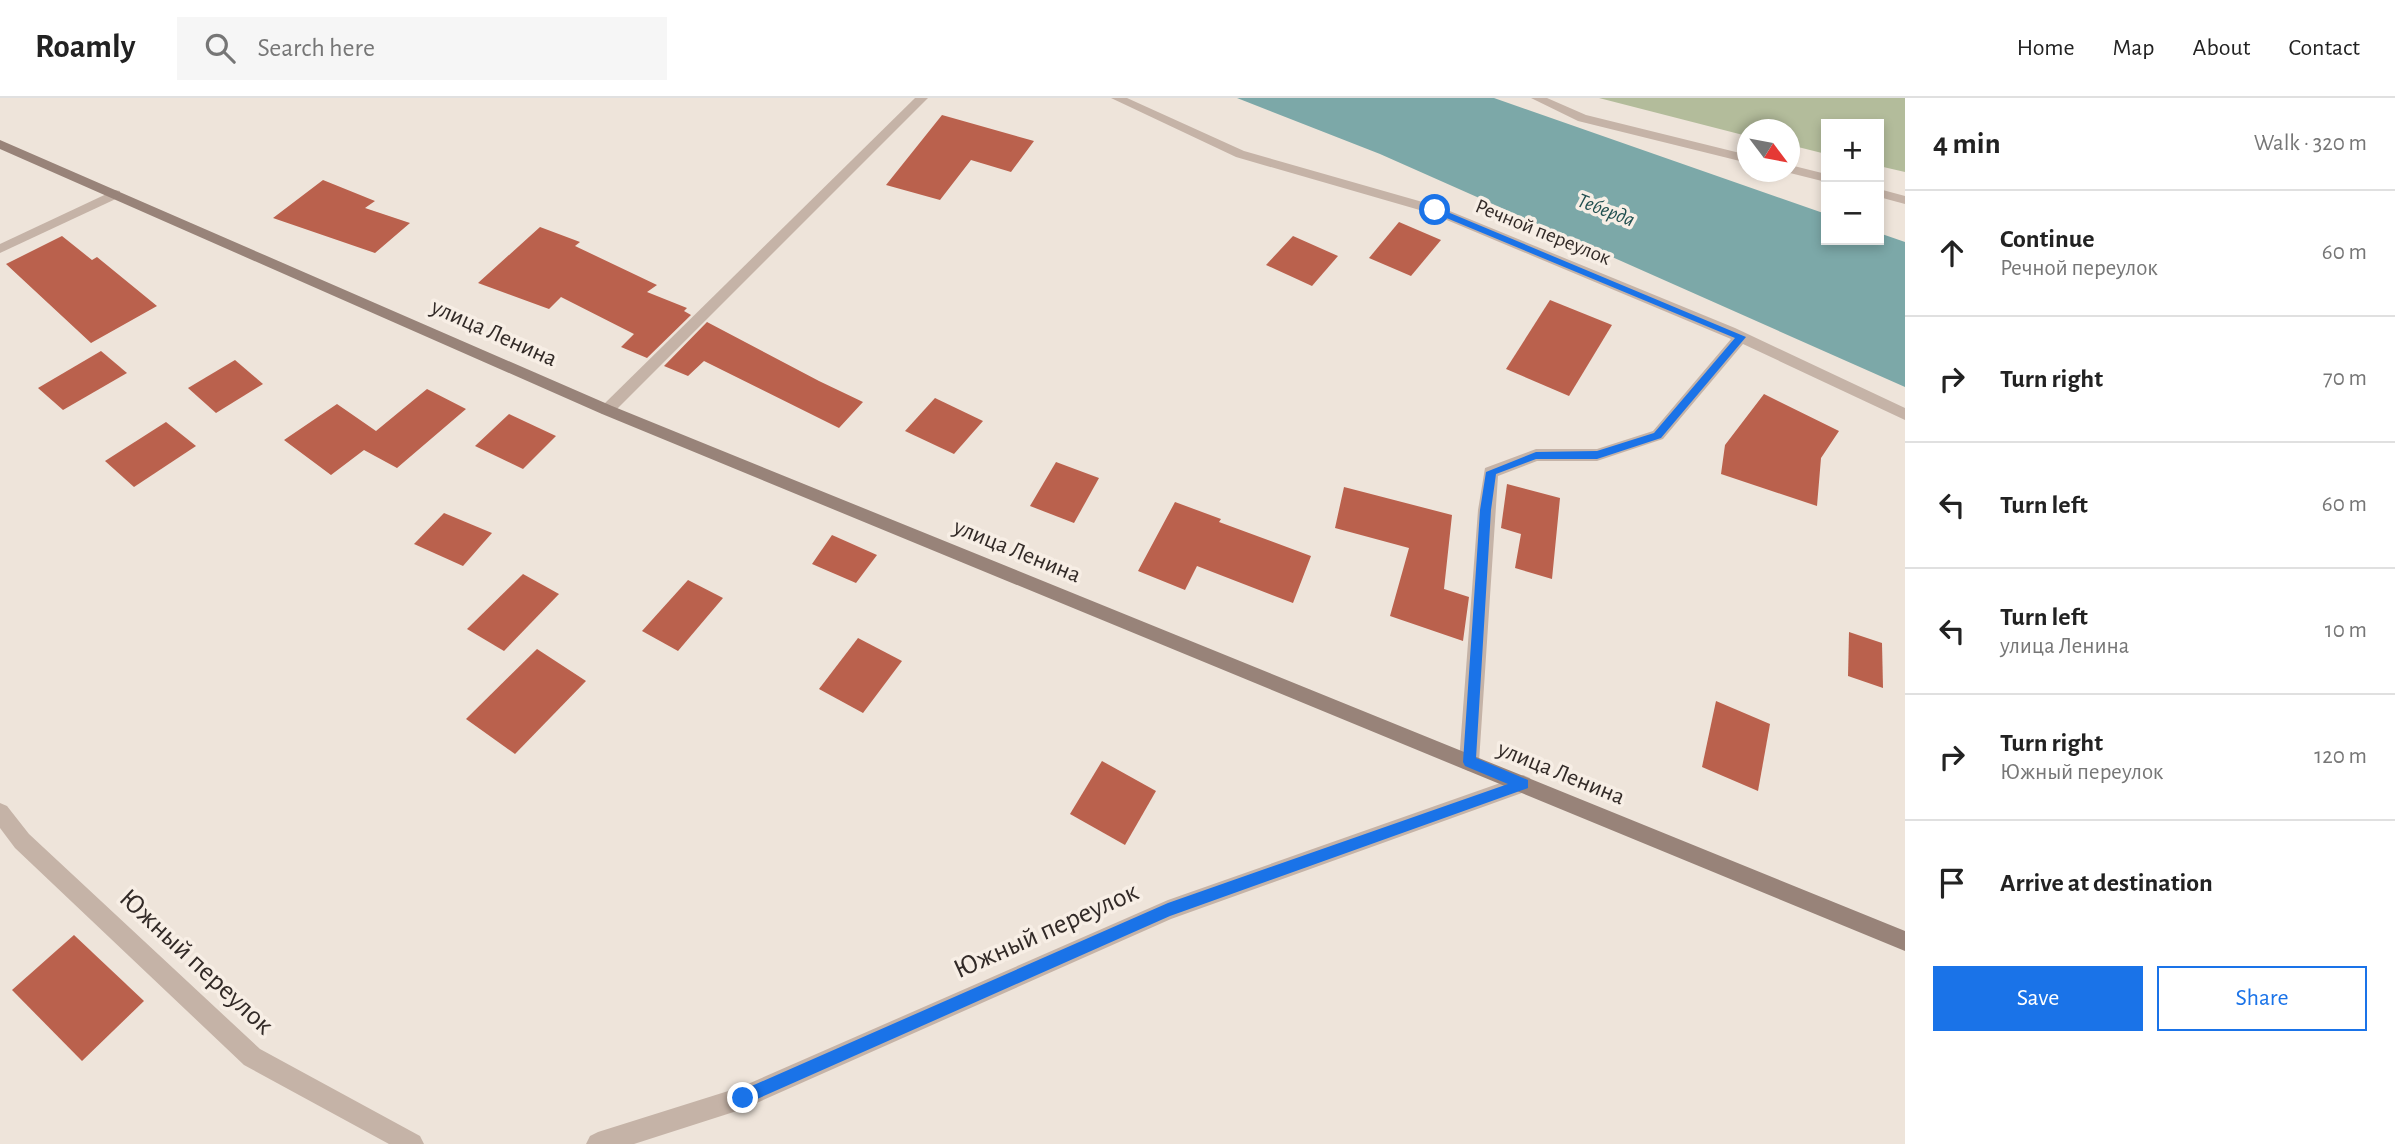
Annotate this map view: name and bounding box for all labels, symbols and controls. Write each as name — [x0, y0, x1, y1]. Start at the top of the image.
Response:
search box — [177, 17, 667, 80]
icon: search — [201, 29, 239, 67]
text: Roamly — [35, 31, 135, 64]
text: Search here — [257, 35, 375, 61]
text: Home — [2017, 36, 2075, 60]
text: Map — [2113, 36, 2155, 60]
text: About — [2193, 36, 2250, 60]
text: Contact — [2288, 36, 2360, 60]
north arrow — [1737, 119, 1800, 182]
map controls — [1821, 119, 1884, 245]
button: + — [1821, 119, 1884, 182]
text: 4 min — [1933, 129, 2001, 159]
text: Walk · 320 m — [2254, 132, 2367, 155]
button: − — [1821, 182, 1884, 245]
water label: Теберда — [1574, 190, 1638, 231]
route start — [1419, 194, 1450, 225]
street label: Речной переулок — [1472, 195, 1614, 269]
text: Continue — [2000, 226, 2095, 252]
icon: ahead — [1933, 234, 1971, 272]
text: 60 m — [2322, 241, 2367, 264]
text: Речной переулок — [2000, 257, 2158, 280]
street label: улица Ленина — [427, 294, 560, 371]
icon: right — [1933, 360, 1971, 398]
text: Turn right — [2000, 366, 2103, 392]
text: 70 m — [2323, 367, 2367, 390]
icon: left — [1933, 486, 1971, 524]
text: Turn left — [2000, 492, 2088, 518]
text: 60 m — [2322, 493, 2367, 516]
street label: улица Ленина — [949, 514, 1084, 587]
text: Turn left — [2000, 604, 2088, 630]
icon: left — [1933, 612, 1971, 650]
text: 10 m — [2325, 619, 2367, 642]
text: улица Ленина — [2000, 635, 2129, 658]
text: Turn right — [2000, 730, 2103, 756]
street label: улица Ленина — [1493, 736, 1628, 809]
icon: right — [1933, 738, 1971, 776]
text: 120 m — [2314, 745, 2367, 768]
text: Южный переулок — [2000, 761, 2163, 784]
icon: arrive — [1933, 864, 1971, 902]
text: Arrive at destination — [2000, 870, 2213, 896]
street label: Южный переулок — [949, 878, 1143, 984]
street label: Южный переулок — [114, 884, 278, 1040]
button: Save — [1933, 966, 2143, 1031]
button: Share — [2157, 966, 2367, 1031]
route end — [727, 1082, 758, 1113]

